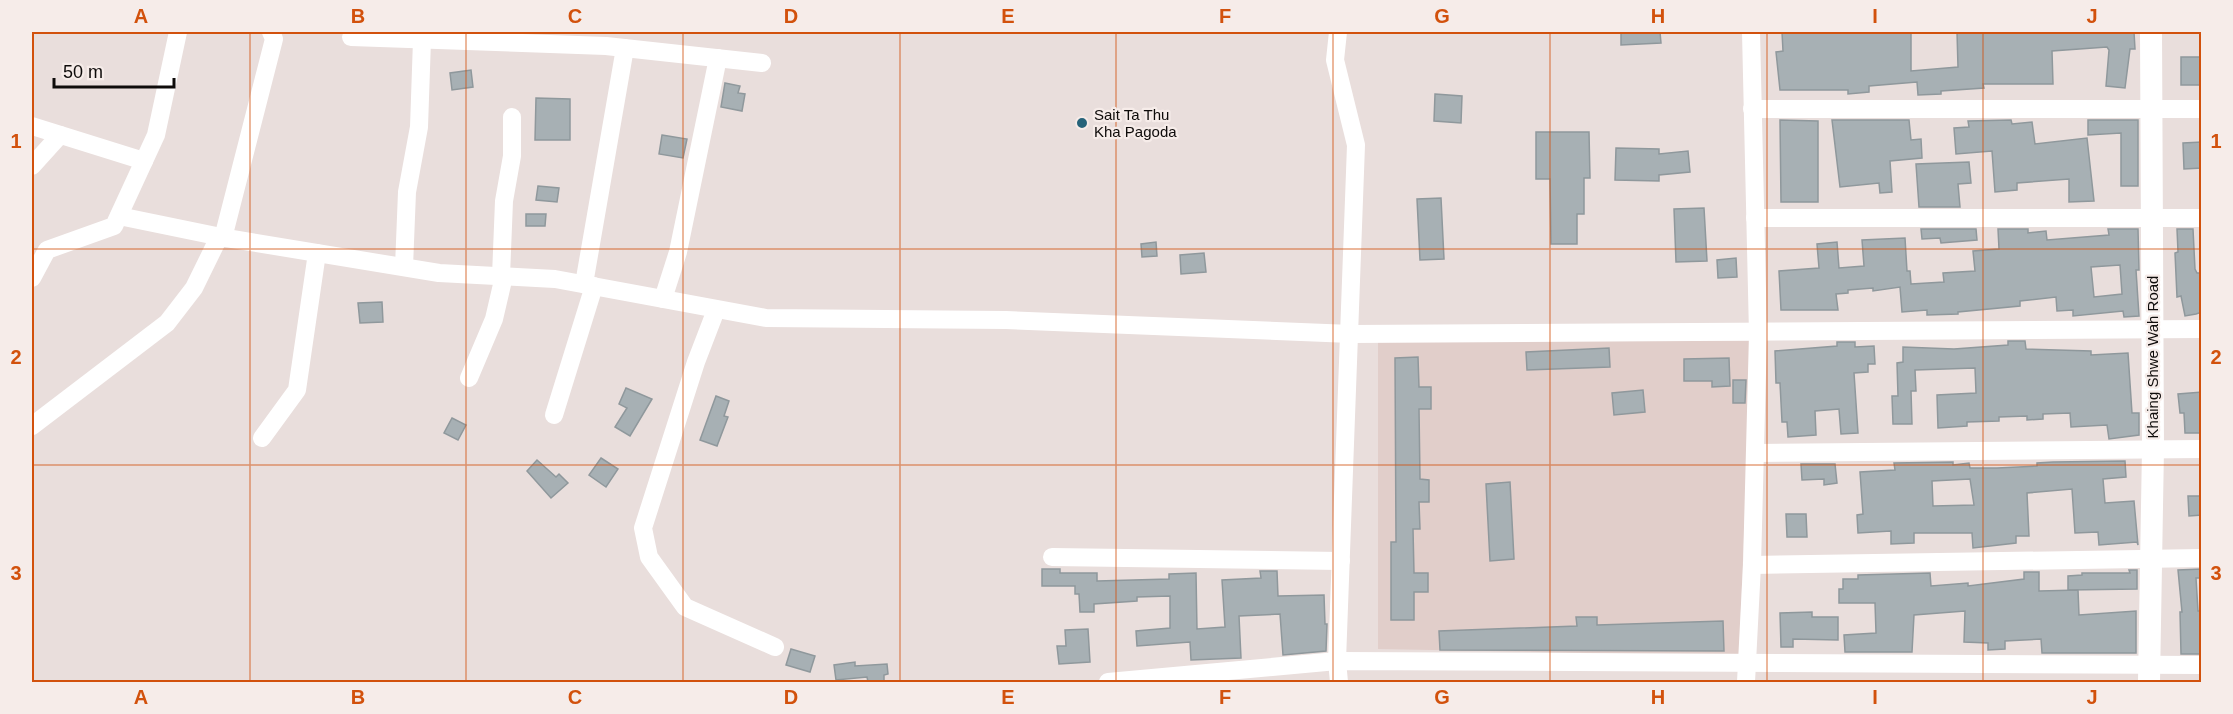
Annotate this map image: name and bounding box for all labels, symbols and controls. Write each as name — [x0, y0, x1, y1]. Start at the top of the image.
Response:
text: A — [134, 5, 148, 27]
text: B — [351, 5, 365, 27]
text: C — [568, 5, 582, 27]
text: D — [784, 5, 798, 27]
text: E — [1001, 5, 1015, 27]
text: F — [1219, 5, 1231, 27]
text: G — [1434, 5, 1450, 27]
text: H — [1651, 5, 1665, 27]
text: I — [1872, 5, 1878, 27]
text: J — [2086, 5, 2098, 27]
scale bar — [54, 51, 174, 89]
text: 50 m — [63, 62, 103, 82]
place label: Sait Ta Thu Kha Pagoda — [1094, 106, 1177, 140]
marker: Sait Ta Thu Kha Pagoda — [1075, 116, 1089, 130]
text: 1 — [10, 130, 22, 152]
text: 1 — [2210, 130, 2222, 152]
street label: Khaing Shwe Wah Road — [2144, 276, 2161, 438]
text: 2 — [10, 346, 22, 368]
text: 2 — [2210, 346, 2222, 368]
text: 3 — [10, 562, 22, 584]
text: 3 — [2210, 562, 2222, 584]
text: A — [134, 686, 148, 708]
text: B — [351, 686, 365, 708]
text: C — [568, 686, 582, 708]
text: D — [784, 686, 798, 708]
text: E — [1001, 686, 1015, 708]
text: F — [1219, 686, 1231, 708]
text: G — [1434, 686, 1450, 708]
text: H — [1651, 686, 1665, 708]
text: I — [1872, 686, 1878, 708]
text: J — [2086, 686, 2098, 708]

